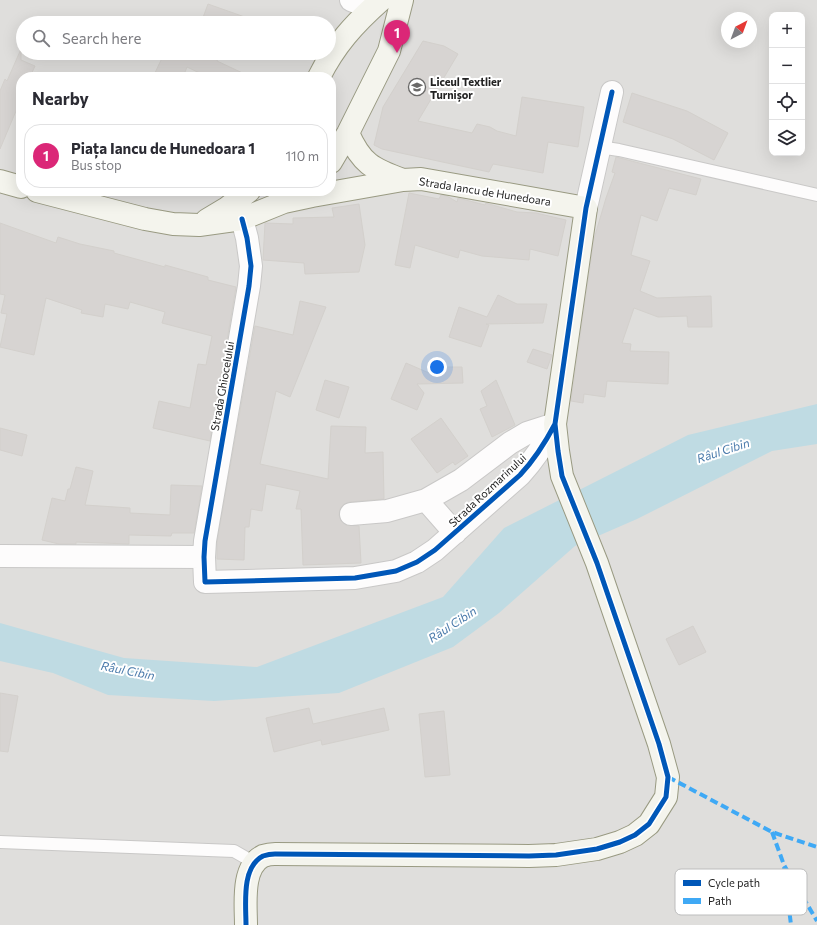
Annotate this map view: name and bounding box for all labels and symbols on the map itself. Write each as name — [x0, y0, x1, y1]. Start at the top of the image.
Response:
north arrow — [721, 12, 757, 48]
pin: 1 — [384, 20, 410, 53]
place label: Liceul Textlier Turnișor — [430, 75, 502, 102]
school or university icon: Liceul Textlier Turnișor — [407, 77, 427, 97]
street label: Strada Iancu de Hunedoara — [418, 174, 552, 208]
street label: Strada Ghiocelului — [208, 340, 236, 432]
your location — [427, 357, 447, 377]
water label: Râul Cibin — [695, 435, 751, 465]
street label: Strada Rozmarinului — [446, 451, 528, 529]
water label: Râul Cibin — [425, 603, 479, 645]
water label: Râul Cibin — [100, 658, 156, 682]
legend — [675, 869, 807, 915]
text: Cycle path — [708, 876, 760, 889]
text: Path — [708, 894, 731, 907]

